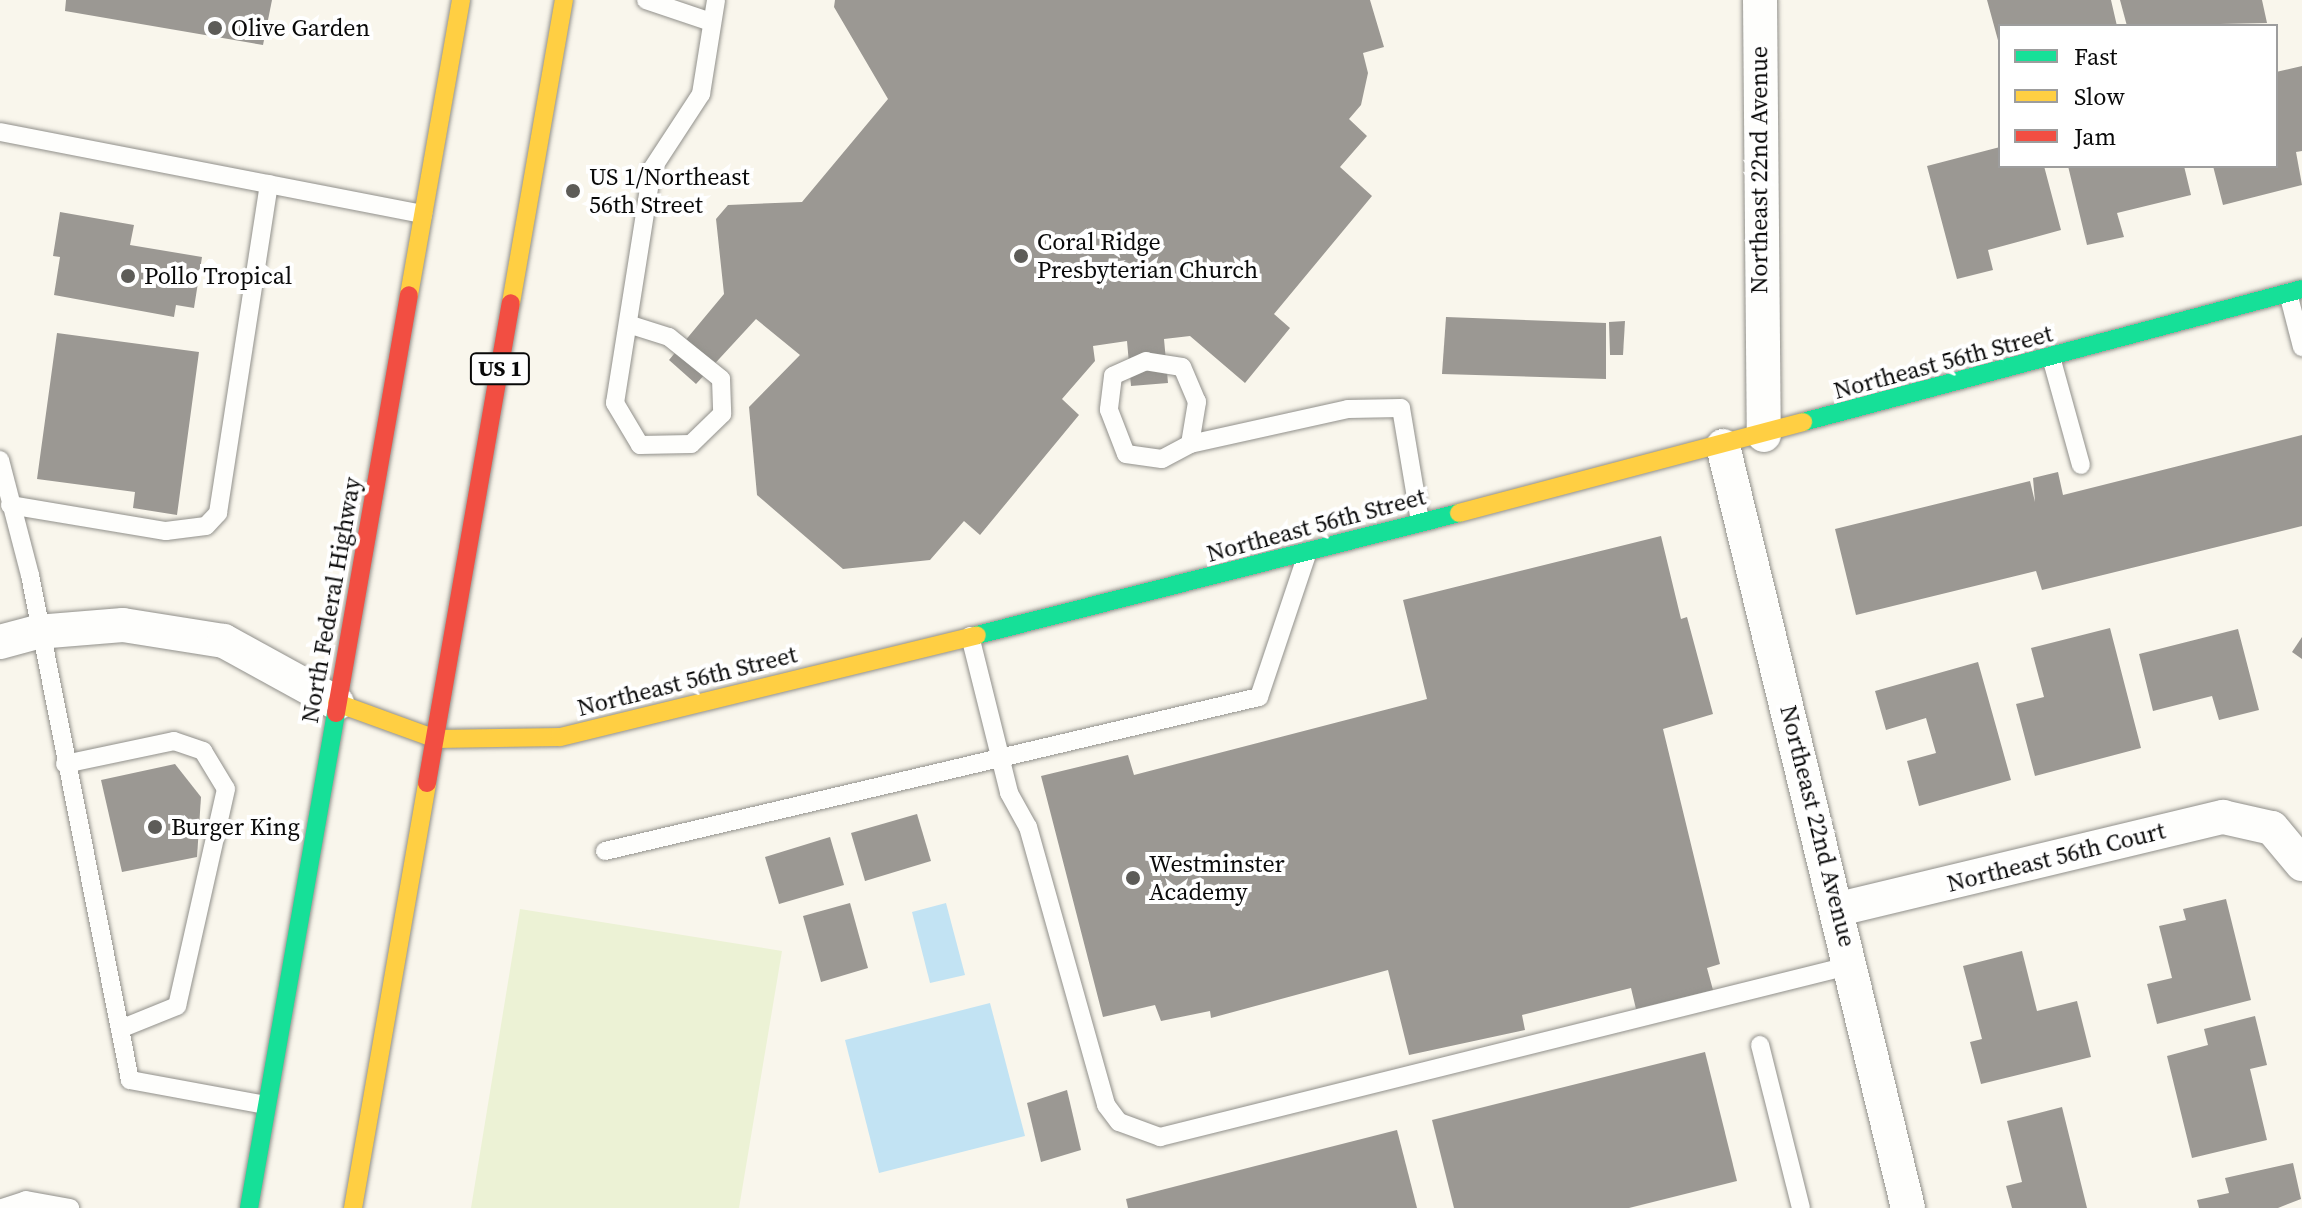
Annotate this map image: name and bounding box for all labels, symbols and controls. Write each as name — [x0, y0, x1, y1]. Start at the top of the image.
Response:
place label: Olive Garden — [231, 14, 370, 42]
marker: Olive Garden — [206, 19, 224, 37]
legend — [1998, 24, 2278, 168]
text: Fast — [2074, 40, 2117, 73]
street label: Northeast 22nd Avenue — [1745, 46, 1773, 294]
text: Slow — [2074, 80, 2125, 113]
text: Jam — [2074, 120, 2116, 153]
place label: US 1/Northeast 56th Street — [589, 163, 750, 219]
marker: US 1/Northeast 56th Street — [564, 182, 582, 200]
place label: Coral Ridge Presbyterian Church — [1037, 228, 1258, 284]
marker: Coral Ridge Presbyterian Church — [1012, 247, 1030, 265]
place label: Pollo Tropical — [144, 262, 293, 290]
marker: Pollo Tropical — [119, 267, 137, 285]
street label: Northeast 56th Street — [1830, 319, 2056, 405]
road number: US 1 — [468, 351, 532, 387]
street label: North Federal Highway — [295, 475, 367, 725]
street label: Northeast 56th Street — [1203, 482, 1429, 568]
street label: Northeast 56th Street — [574, 640, 800, 722]
street label: Northeast 22nd Avenue — [1774, 702, 1862, 950]
place label: Burger King — [171, 813, 300, 841]
street label: Northeast 56th Court — [1944, 816, 2168, 898]
marker: Burger King — [146, 818, 164, 836]
place label: Westminster Academy — [1149, 850, 1285, 906]
marker: Westminster Academy — [1124, 869, 1142, 887]

